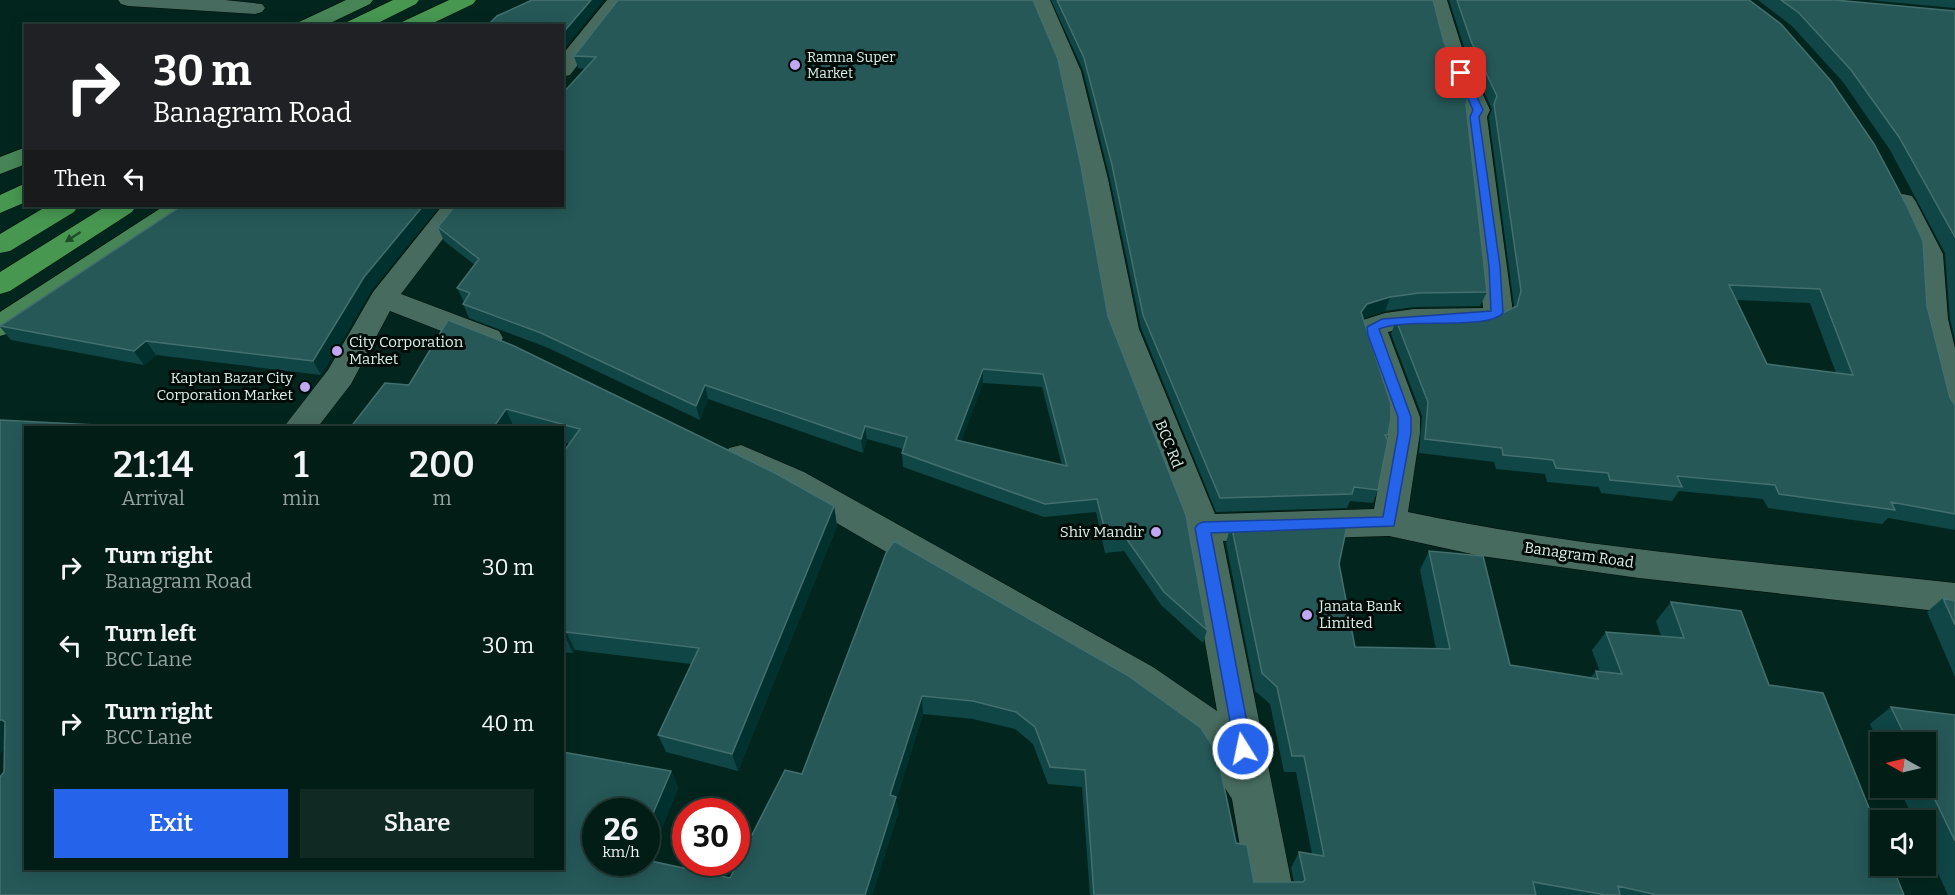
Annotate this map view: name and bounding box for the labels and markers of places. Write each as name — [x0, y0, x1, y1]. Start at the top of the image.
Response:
pin — [1435, 47, 1486, 98]
place label: Ramna Super Market — [807, 49, 895, 82]
marker: Ramna Super Market — [788, 58, 802, 72]
place label: City Corporation Market — [349, 333, 464, 368]
marker: City Corporation Market — [330, 344, 344, 358]
place label: Kaptan Bazar City Corporation Market — [156, 369, 294, 404]
marker: Kaptan Bazar City Corporation Market — [298, 380, 312, 394]
place label: Shiv Mandir — [1060, 523, 1144, 541]
marker: Shiv Mandir — [1149, 525, 1163, 539]
place label: Janata Bank Limited — [1318, 597, 1402, 632]
marker: Janata Bank Limited — [1300, 608, 1314, 622]

